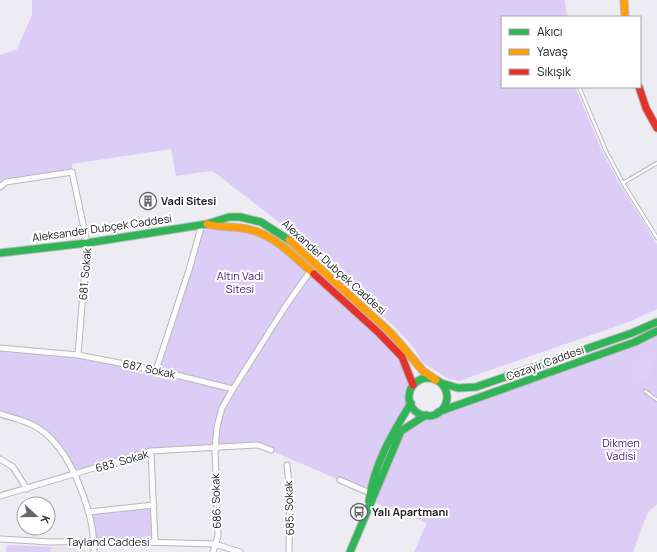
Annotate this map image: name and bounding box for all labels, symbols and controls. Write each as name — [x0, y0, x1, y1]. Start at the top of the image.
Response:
legend — [501, 16, 641, 88]
text: Akıcı — [537, 23, 563, 40]
text: Yavaş — [537, 43, 568, 60]
text: Sıkışık — [537, 63, 572, 80]
building icon: Vadi Sitesi — [138, 191, 158, 211]
place label: Vadi Sitesi — [161, 193, 216, 208]
street label: Aleksander Dubçek Caddesi — [31, 210, 173, 245]
street label: Alexander Dubçek Caddesi — [279, 216, 390, 317]
street label: 681. Sokak — [75, 247, 94, 301]
park label: Altın Vadi Sitesi — [217, 268, 263, 296]
street label: Cezayir Caddesi — [504, 341, 586, 384]
street label: 687. Sokak — [121, 356, 177, 381]
park label: Dikmen Vadisi — [602, 435, 640, 463]
street label: 683. Sokak — [94, 446, 151, 475]
street label: 686. Sokak — [207, 473, 224, 529]
street label: 685. Sokak — [280, 480, 297, 536]
north arrow — [16, 496, 56, 536]
bus stop icon: Yalı Apartmanı — [349, 502, 369, 522]
place label: Yalı Apartmanı — [372, 504, 448, 519]
text: K — [37, 514, 54, 527]
street label: Tayland Caddesi — [66, 534, 150, 549]

